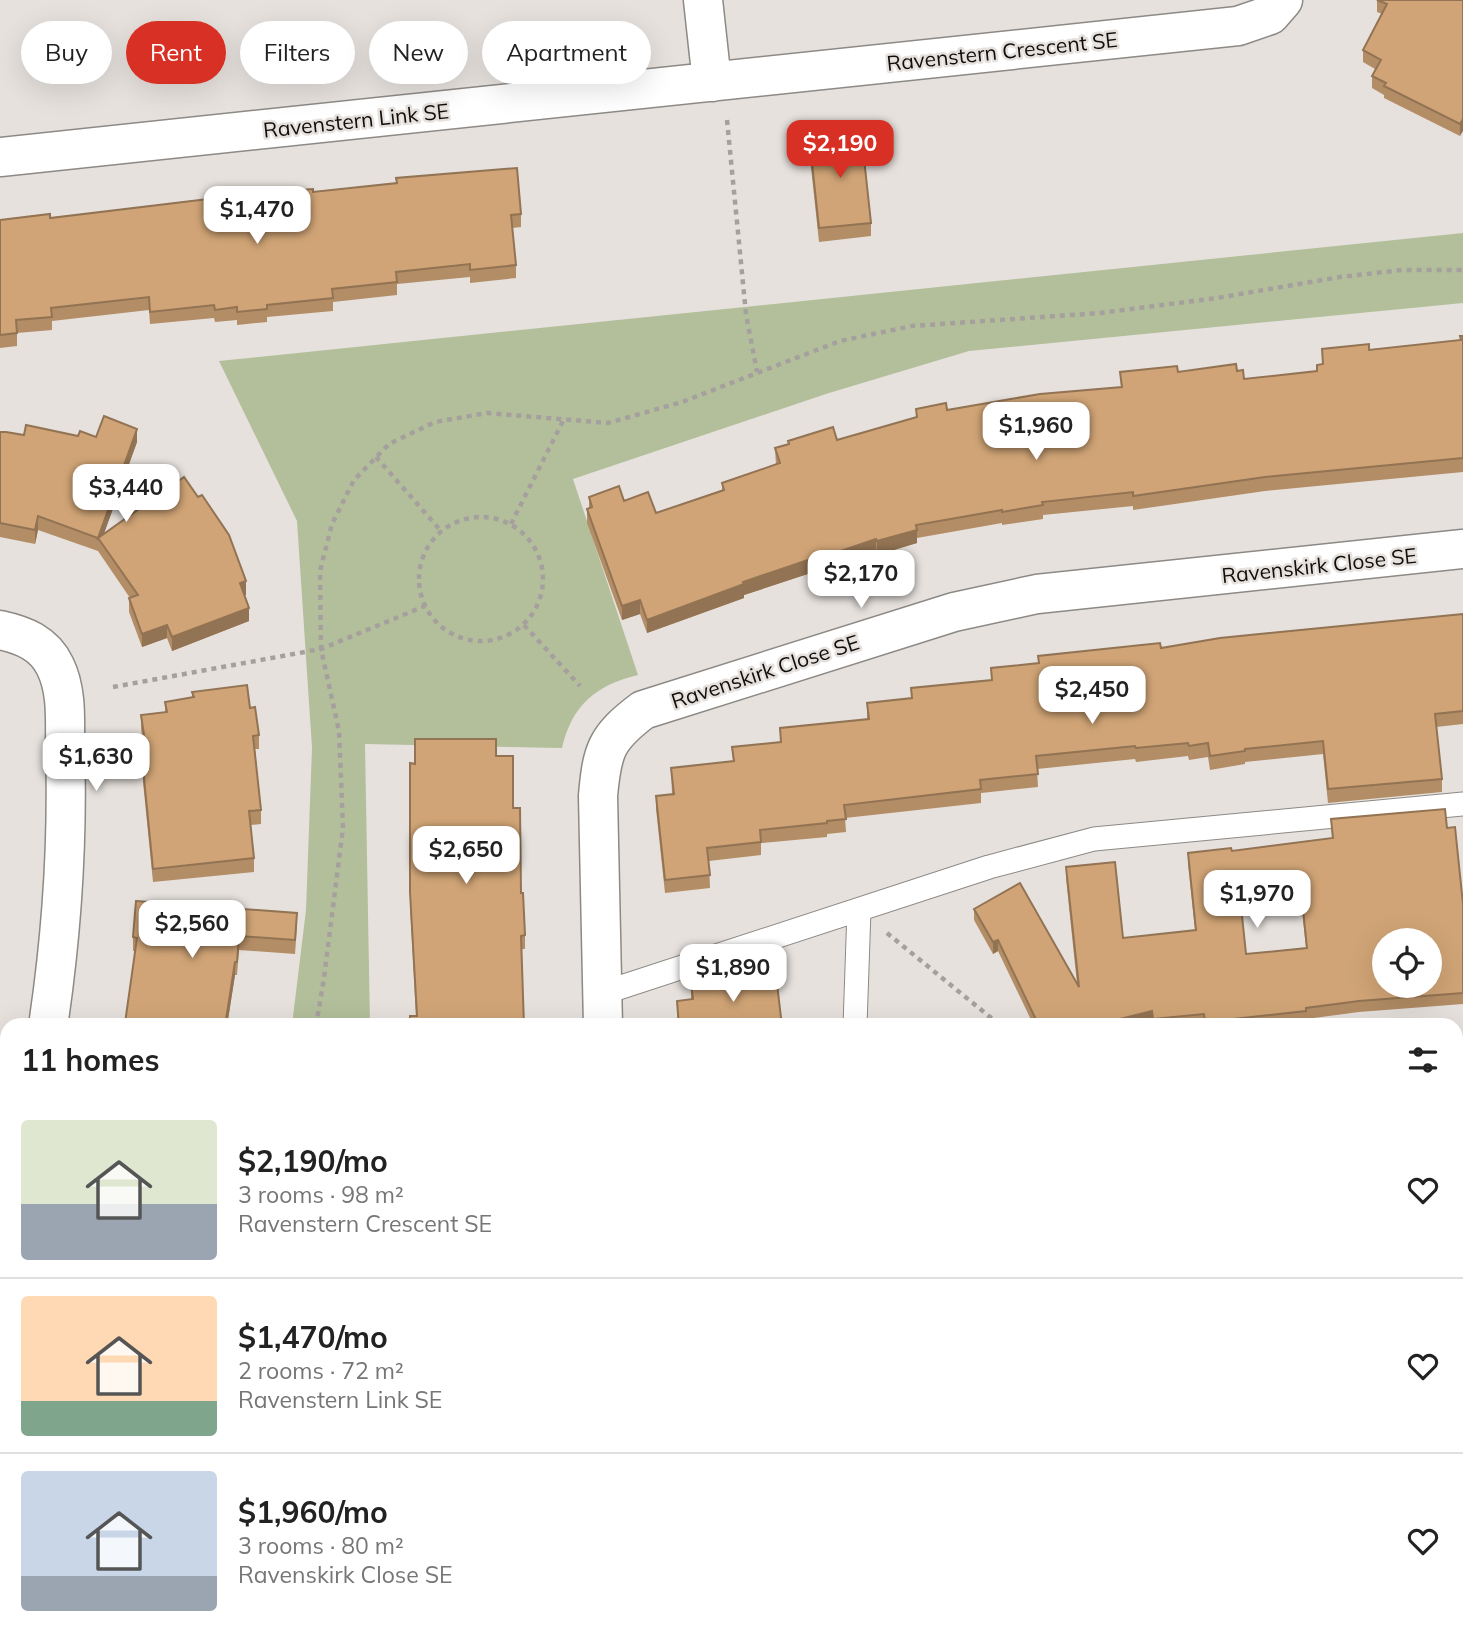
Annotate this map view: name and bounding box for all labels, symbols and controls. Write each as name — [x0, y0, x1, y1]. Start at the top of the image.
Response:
chip: Buy — [21, 21, 112, 84]
chip: Rent — [126, 21, 226, 84]
chip: Filters — [240, 21, 355, 84]
chip: New — [369, 21, 468, 84]
chip: Apartment — [482, 21, 651, 84]
street label: Ravenstern Crescent SE — [885, 26, 1119, 76]
street label: Ravenstern Link SE — [262, 97, 450, 143]
pin: $2,190 — [783, 120, 897, 180]
text: $2,190 — [803, 128, 877, 157]
pin: $1,470 — [200, 187, 314, 246]
text: $1,470 — [220, 194, 294, 223]
pin: $1,960 — [979, 402, 1093, 462]
text: $1,960 — [999, 410, 1073, 439]
pin: $3,440 — [69, 464, 183, 524]
text: $3,440 — [89, 472, 163, 501]
street label: Ravenskirk Close SE — [1220, 542, 1418, 588]
pin: $2,170 — [804, 550, 918, 610]
text: $2,170 — [824, 558, 898, 587]
street label: Ravenskirk Close SE — [668, 628, 862, 714]
pin: $2,450 — [1035, 666, 1149, 726]
text: $2,450 — [1055, 674, 1129, 703]
pin: $1,630 — [39, 734, 153, 793]
text: $1,630 — [59, 741, 133, 770]
pin: $2,650 — [409, 826, 523, 886]
text: $2,650 — [429, 834, 503, 863]
pin: $1,970 — [1200, 870, 1314, 930]
text: $1,970 — [1220, 878, 1294, 907]
pin: $2,560 — [135, 900, 249, 960]
text: $2,560 — [155, 908, 229, 937]
map controls — [1372, 928, 1442, 998]
button: locate — [1372, 928, 1442, 998]
pin: $1,890 — [676, 944, 790, 1004]
text: $1,890 — [696, 952, 770, 981]
text: 11 homes — [21, 1041, 160, 1079]
icon: filters — [1404, 1041, 1442, 1079]
text: $2,190/mo — [238, 1142, 388, 1180]
icon: home — [77, 1148, 161, 1232]
icon: heart — [1404, 1171, 1442, 1209]
text: 3 rooms · 98 m² — [238, 1180, 404, 1209]
text: Ravenstern Crescent SE — [238, 1209, 492, 1238]
text: $1,470/mo — [238, 1318, 388, 1356]
icon: home — [77, 1324, 161, 1408]
icon: heart — [1404, 1347, 1442, 1385]
text: 2 rooms · 72 m² — [238, 1356, 404, 1385]
text: Ravenstern Link SE — [238, 1385, 442, 1414]
text: $1,960/mo — [238, 1493, 388, 1531]
icon: home — [77, 1499, 161, 1583]
icon: heart — [1404, 1522, 1442, 1560]
text: 3 rooms · 80 m² — [238, 1531, 404, 1560]
text: Ravenskirk Close SE — [238, 1560, 453, 1589]

